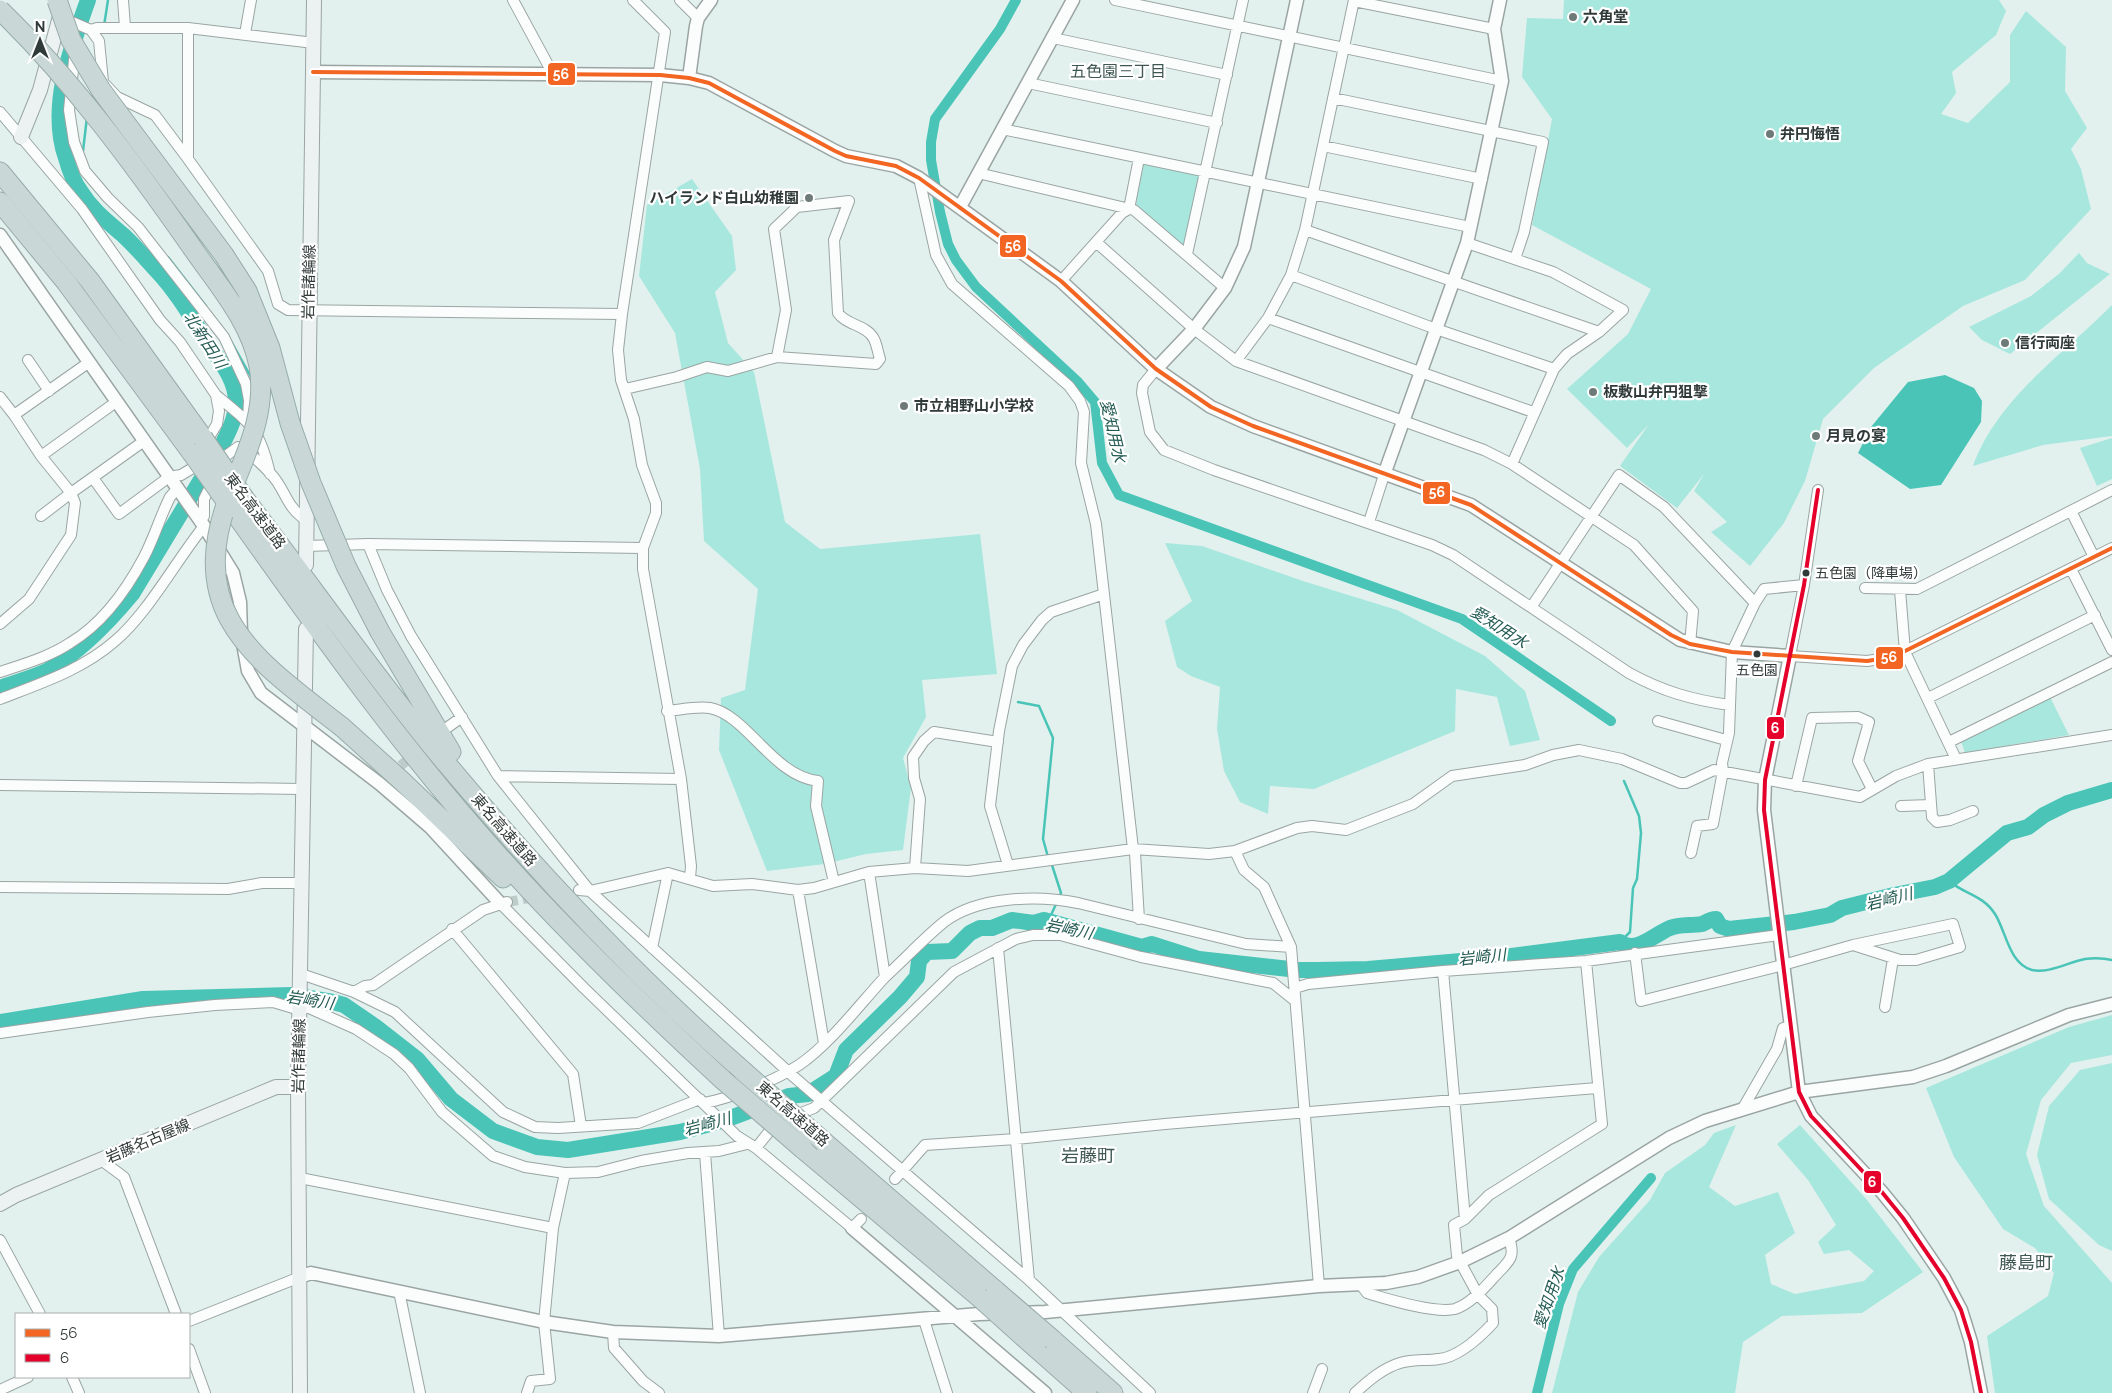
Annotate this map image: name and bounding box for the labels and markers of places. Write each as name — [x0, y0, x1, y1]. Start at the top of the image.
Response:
place label: 六角堂 — [1583, 8, 1628, 26]
marker: 六角堂 — [1567, 11, 1579, 23]
place label: 弁円悔悟 — [1780, 125, 1840, 143]
marker: 弁円悔悟 — [1764, 128, 1776, 140]
place label: ハイランド白山幼稚園 — [649, 189, 799, 207]
marker: ハイランド白山幼稚園 — [803, 192, 815, 204]
place label: 信行両座 — [2015, 334, 2075, 352]
marker: 信行両座 — [1999, 337, 2011, 349]
place label: 板敷山弁円狙撃 — [1603, 383, 1708, 401]
marker: 板敷山弁円狙撃 — [1587, 386, 1599, 398]
place label: 市立相野山小学校 — [914, 397, 1034, 415]
marker: 市立相野山小学校 — [898, 400, 910, 412]
place label: 月見の宴 — [1826, 427, 1886, 445]
marker: 月見の宴 — [1810, 430, 1822, 442]
place label: 五色園（降車場） — [1815, 565, 1927, 581]
marker: 五色園（降車場） — [1801, 568, 1811, 578]
marker: 五色園 — [1752, 649, 1762, 659]
place label: 五色園 — [1736, 662, 1778, 678]

